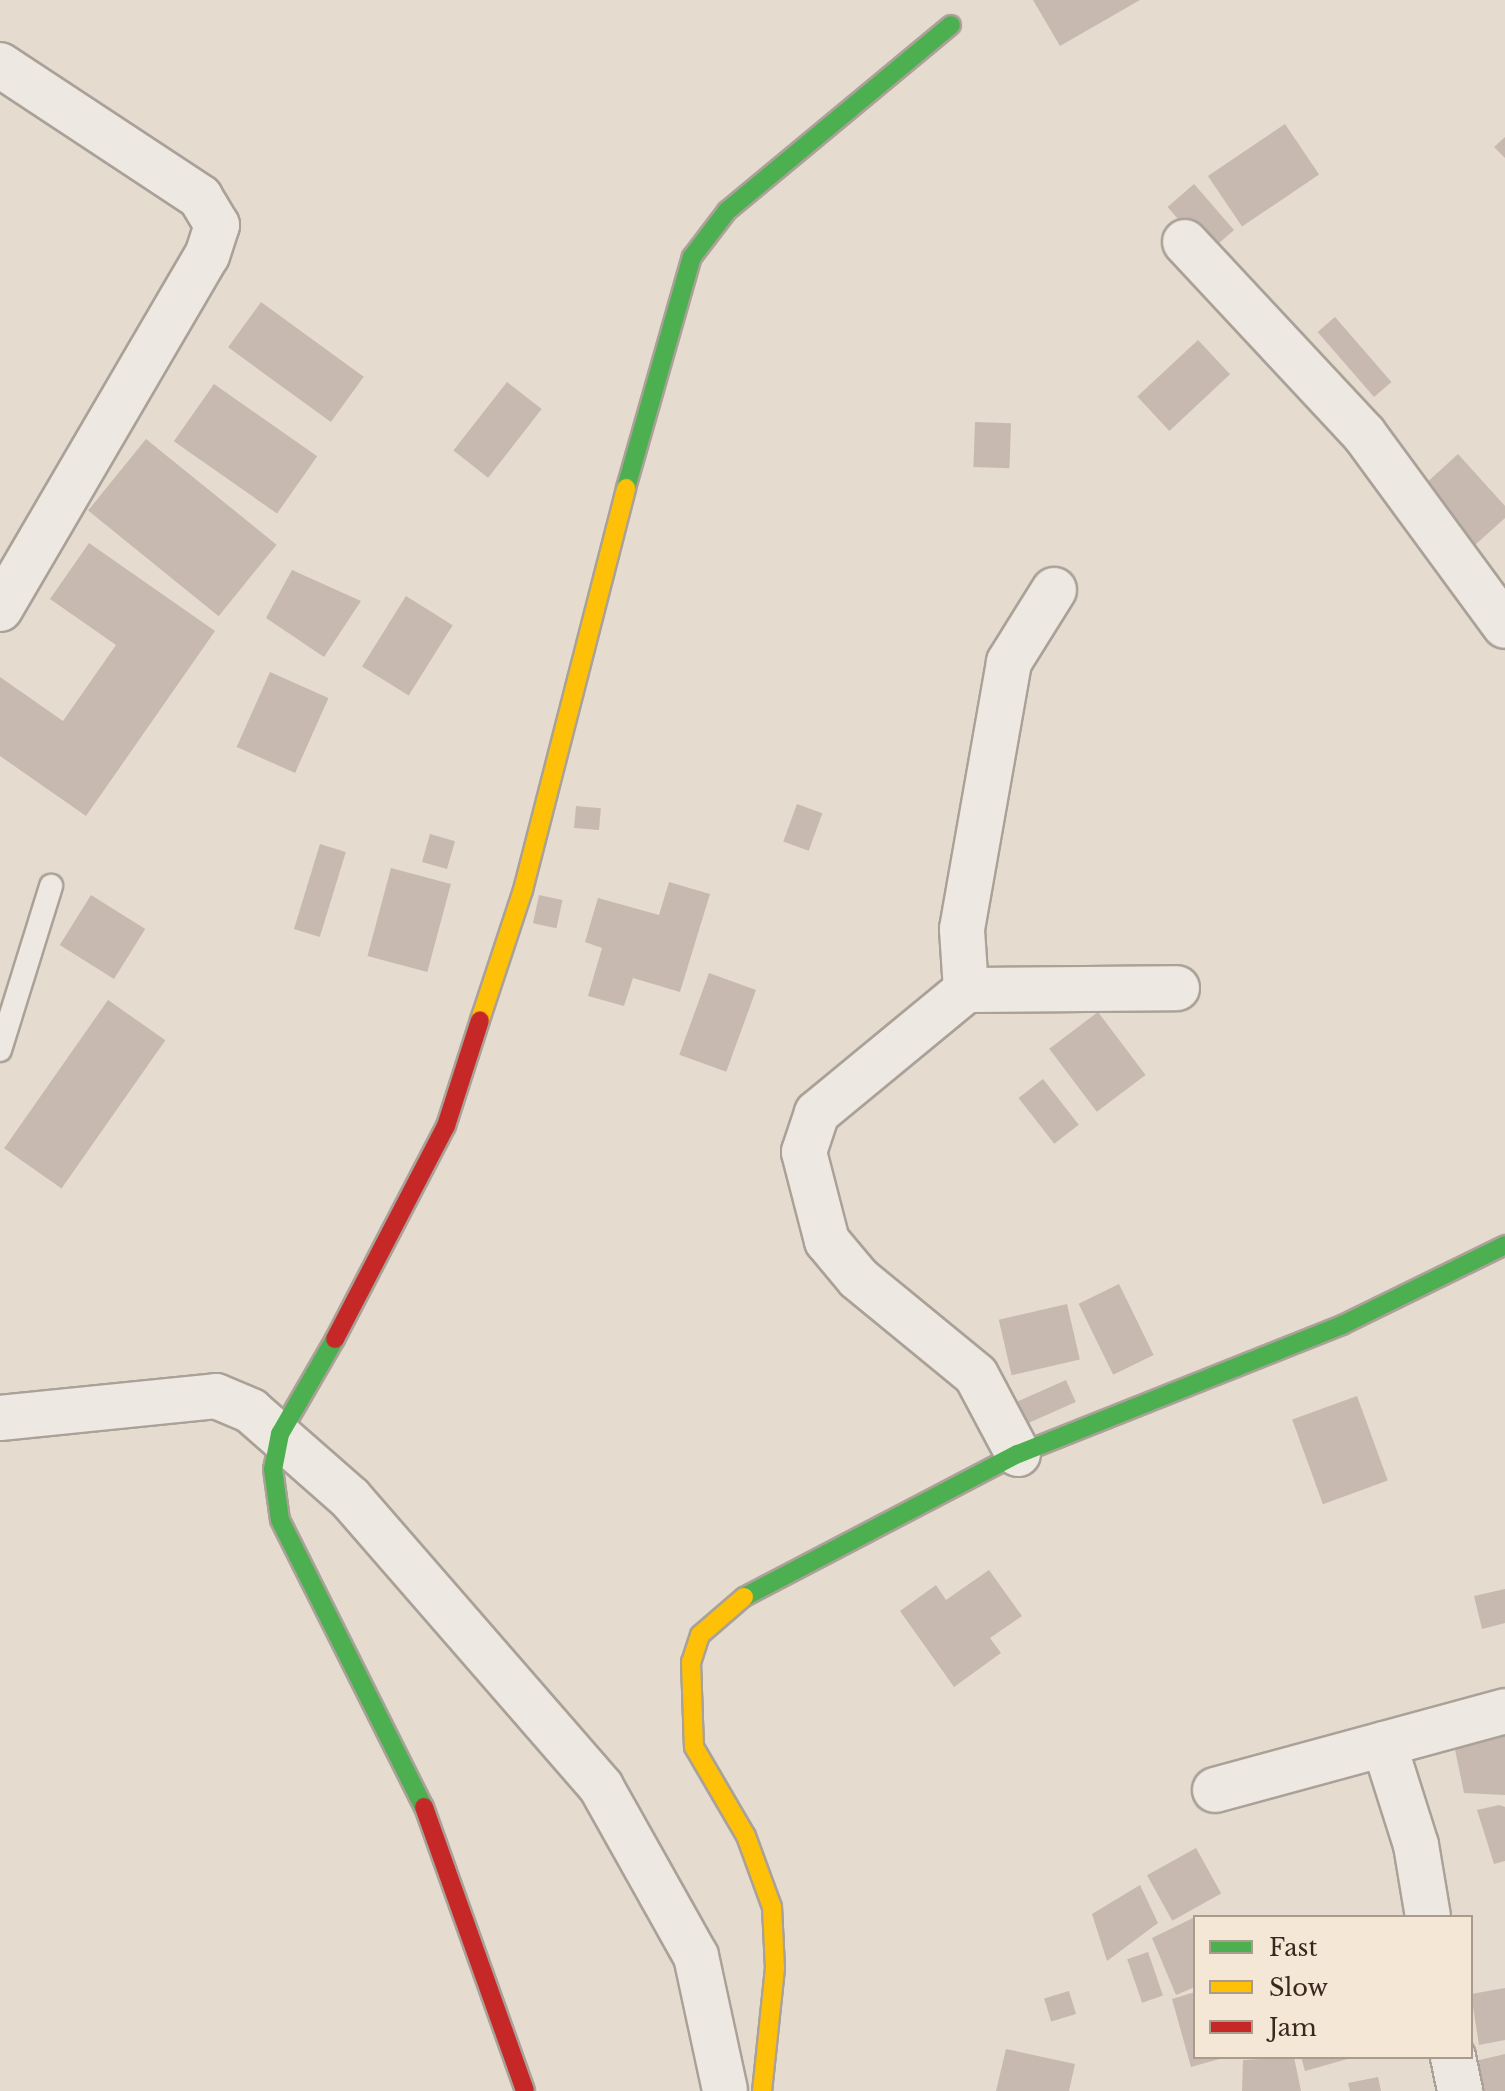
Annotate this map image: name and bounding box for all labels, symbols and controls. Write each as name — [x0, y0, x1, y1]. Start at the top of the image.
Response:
legend — [1193, 1915, 1473, 2059]
text: Fast — [1269, 1933, 1317, 1962]
text: Slow — [1269, 1973, 1328, 2002]
text: Jam — [1269, 2013, 1317, 2042]

